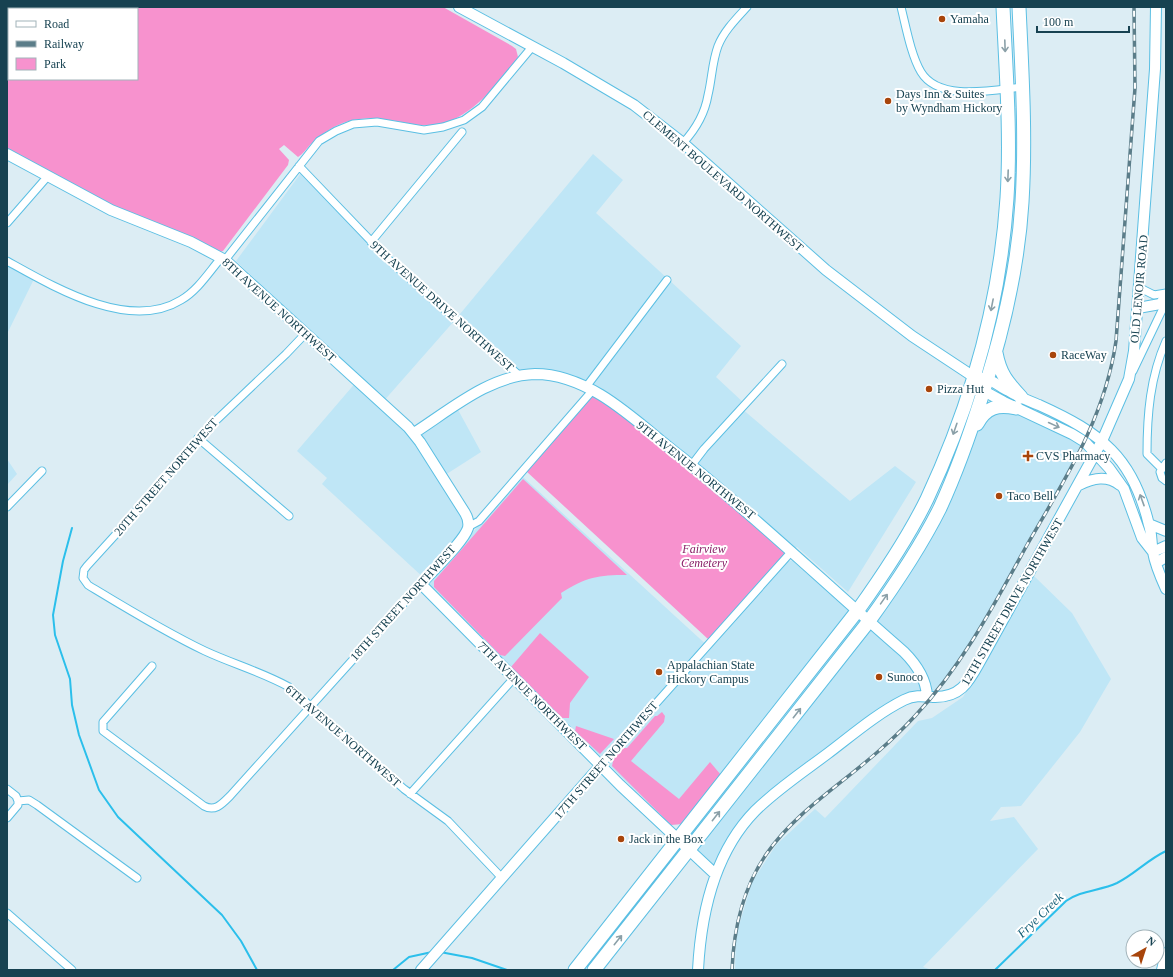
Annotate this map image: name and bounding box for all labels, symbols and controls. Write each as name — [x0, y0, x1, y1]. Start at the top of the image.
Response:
legend — [8, 8, 138, 80]
scale bar — [1037, 8, 1129, 34]
place label: Yamaha — [950, 12, 989, 26]
marker: Yamaha — [937, 14, 947, 24]
text: 100 m — [1043, 15, 1074, 29]
text: Road — [44, 17, 69, 31]
text: Railway — [44, 37, 84, 51]
one-way arrow — [1001, 39, 1009, 52]
text: Park — [44, 57, 66, 71]
place label: Days Inn & Suites by Wyndham Hickory — [896, 87, 1002, 115]
marker: Days Inn & Suites by Wyndham Hickory — [883, 96, 893, 106]
street label: CLEMENT BOULEVARD NORTHWEST — [640, 107, 807, 255]
one-way arrow — [1004, 169, 1011, 182]
street label: OLD LENOIR ROAD — [1127, 234, 1151, 344]
street label: 9TH AVENUE DRIVE NORTHWEST — [367, 238, 517, 375]
street label: 8TH AVENUE NORTHWEST — [219, 255, 339, 365]
one-way arrow — [988, 298, 996, 311]
place label: RaceWay — [1061, 348, 1107, 362]
marker: RaceWay — [1048, 350, 1058, 360]
place label: Pizza Hut — [937, 382, 985, 396]
marker: Pizza Hut — [924, 384, 934, 394]
street label: 20TH STREET NORTHWEST — [111, 415, 221, 539]
street label: 9TH AVENUE NORTHWEST — [634, 418, 759, 523]
one-way arrow — [1047, 422, 1059, 429]
one-way arrow — [951, 423, 959, 435]
place label: CVS Pharmacy — [1036, 449, 1110, 463]
marker: CVS Pharmacy — [1023, 451, 1033, 461]
place label: Taco Bell — [1007, 489, 1054, 503]
marker: Taco Bell — [994, 491, 1004, 501]
one-way arrow — [1138, 495, 1146, 507]
street label: 12TH STREET DRIVE NORTHWEST — [958, 515, 1066, 688]
street label: 18TH STREET NORTHWEST — [347, 542, 459, 664]
park label: Fairview Cemetery — [681, 542, 728, 570]
one-way arrow — [880, 594, 888, 605]
street label: 7TH AVENUE NORTHWEST — [475, 639, 590, 754]
place label: Appalachian State Hickory Campus — [667, 658, 755, 686]
marker: Appalachian State Hickory Campus — [654, 667, 664, 677]
place label: Sunoco — [887, 670, 923, 684]
marker: Sunoco — [874, 672, 884, 682]
street label: 6TH AVENUE NORTHWEST — [282, 682, 404, 790]
street label: 17TH STREET NORTHWEST — [551, 698, 661, 822]
one-way arrow — [792, 708, 801, 719]
one-way arrow — [712, 810, 721, 821]
place label: Jack in the Box — [629, 832, 703, 846]
marker: Jack in the Box — [616, 834, 626, 844]
water label: Frye Creek — [1013, 889, 1066, 941]
north arrow — [1125, 929, 1165, 969]
one-way arrow — [614, 934, 623, 945]
text: N — [1144, 934, 1158, 948]

